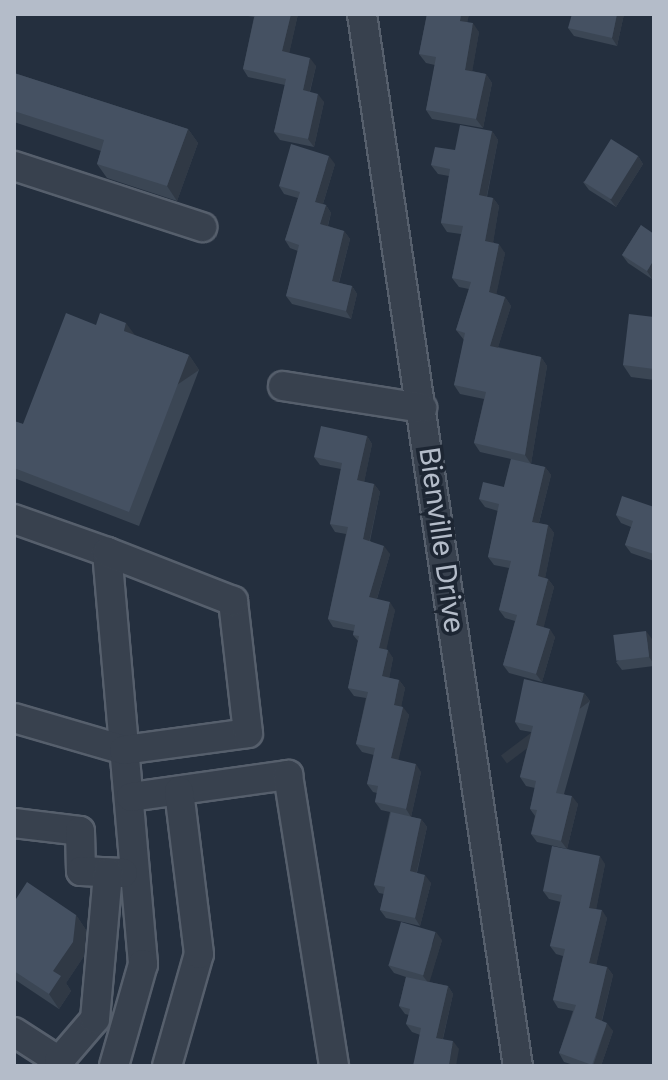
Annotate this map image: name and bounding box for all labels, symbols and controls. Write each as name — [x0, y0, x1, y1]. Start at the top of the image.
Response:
street label: Bienville Drive — [412, 445, 472, 635]

